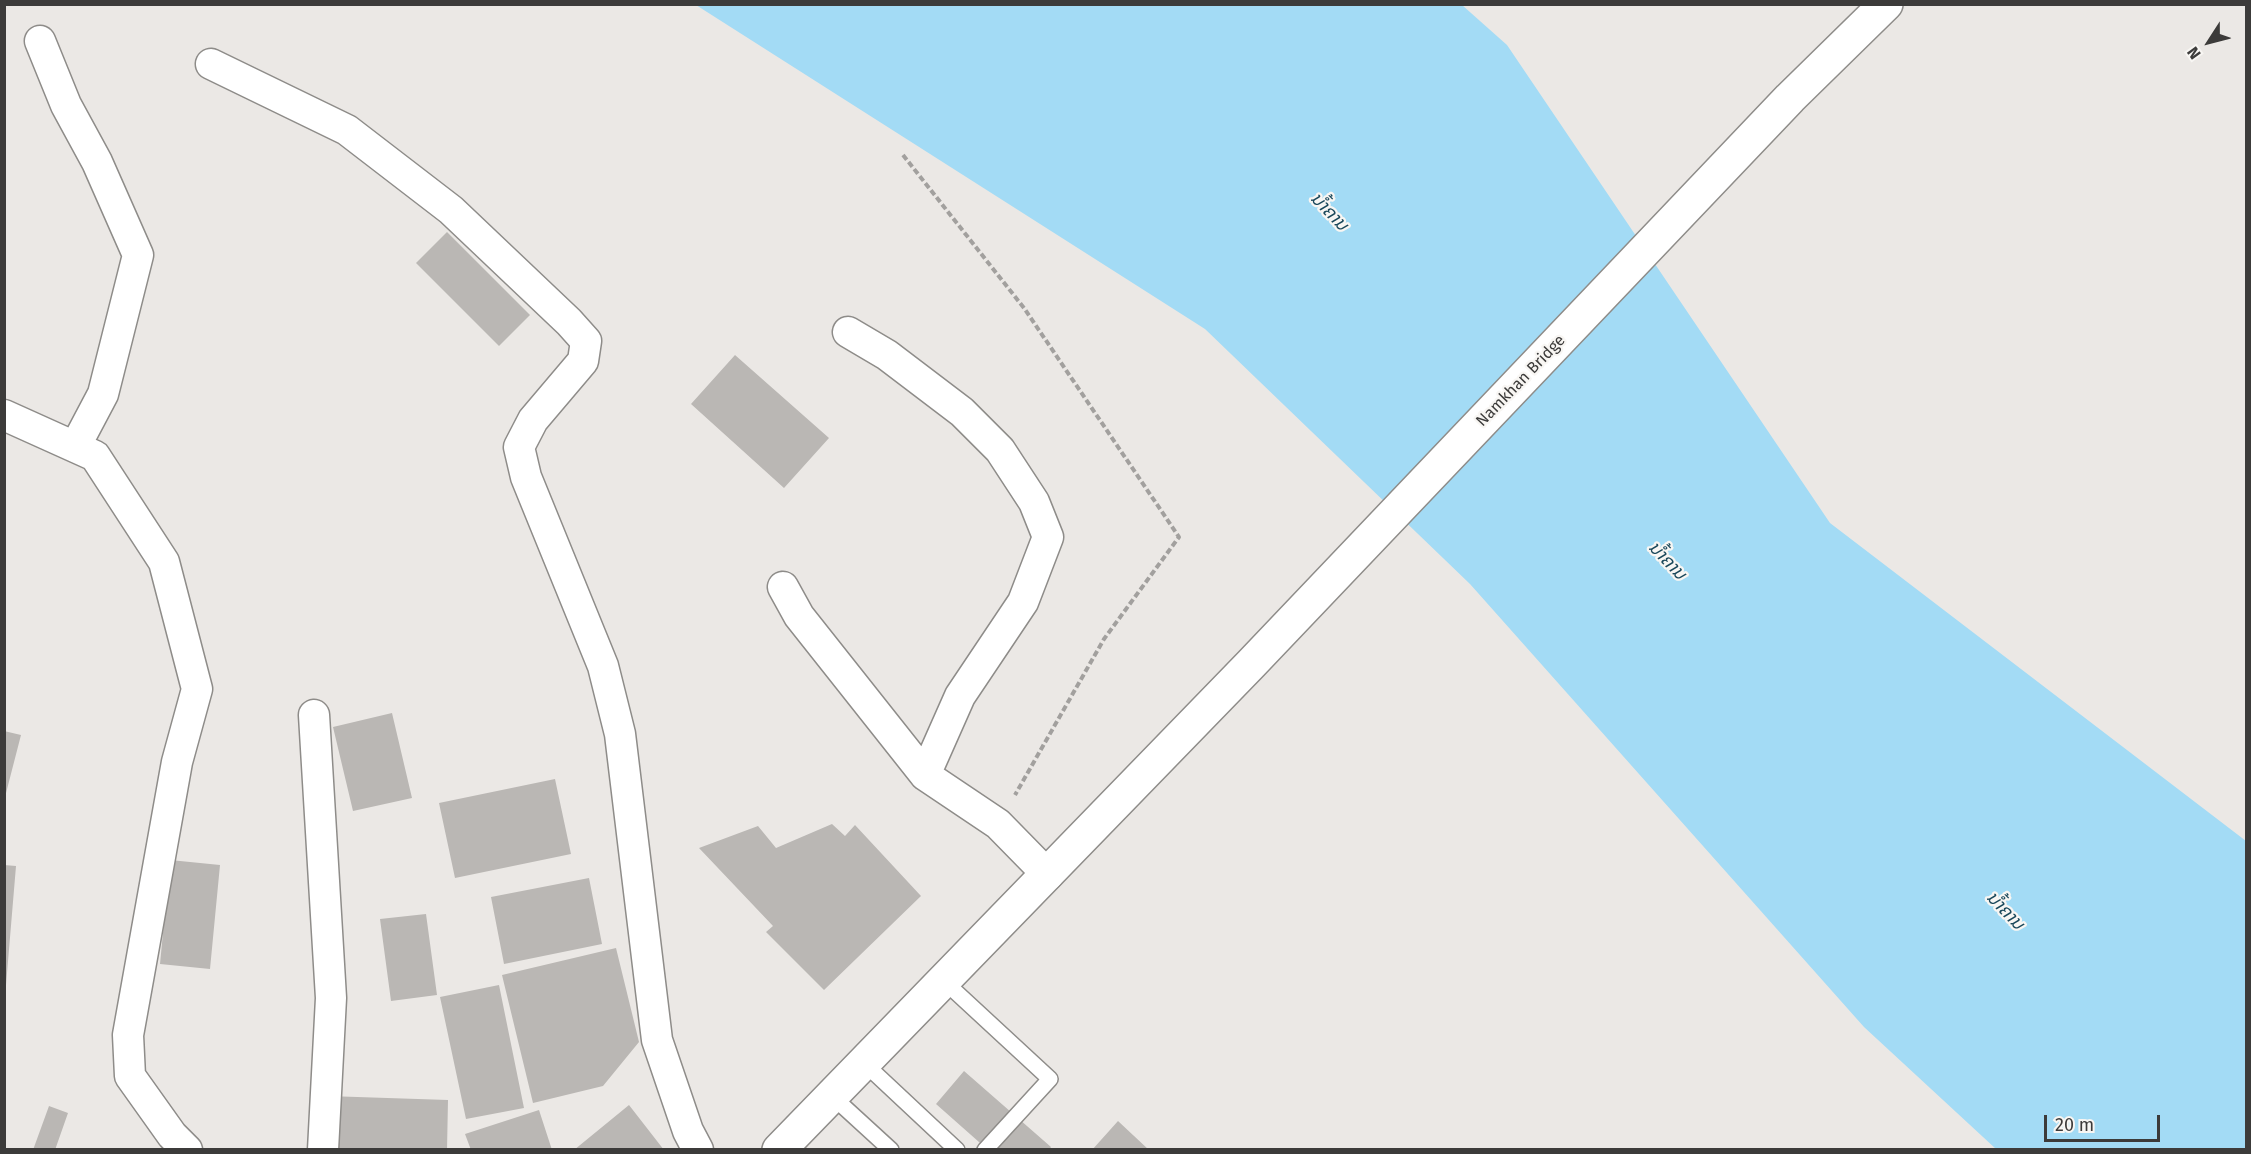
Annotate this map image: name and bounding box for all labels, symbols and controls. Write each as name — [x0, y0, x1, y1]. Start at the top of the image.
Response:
north arrow — [2179, 12, 2239, 72]
text: N — [2183, 43, 2205, 63]
water label: ນ້ຳຄານ — [1306, 188, 1352, 236]
street label: Namkhan Bridge — [1472, 331, 1570, 431]
water label: ນ້ຳຄານ — [1644, 537, 1690, 585]
water label: ນ້ຳຄານ — [1982, 887, 2028, 935]
scale bar — [2047, 1103, 2162, 1141]
text: 20 m — [2055, 1114, 2094, 1136]

